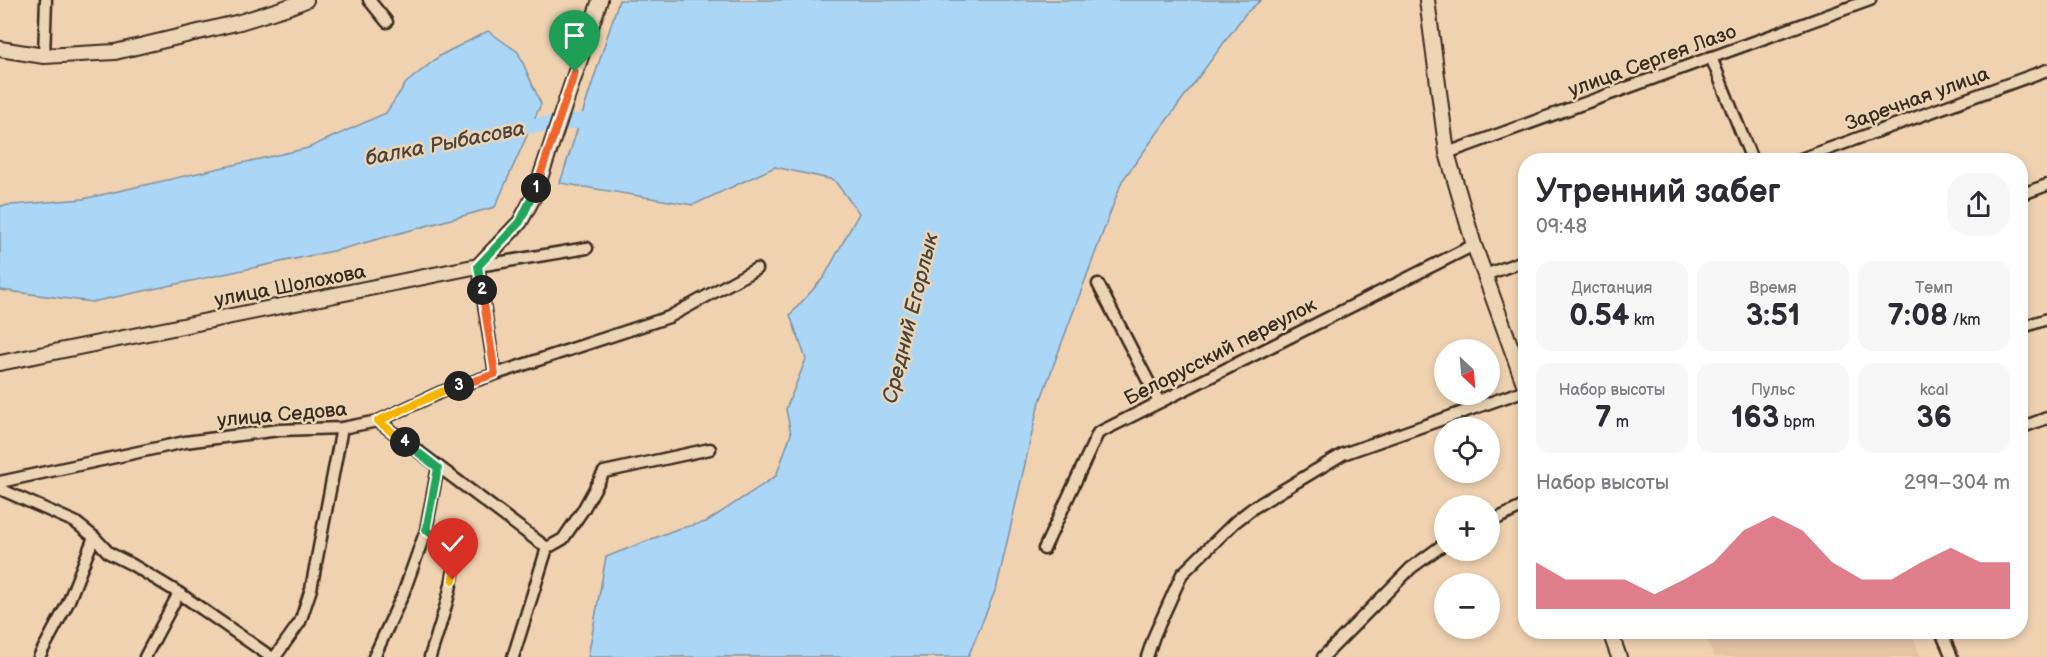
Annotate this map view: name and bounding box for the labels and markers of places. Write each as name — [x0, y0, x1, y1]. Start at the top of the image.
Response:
pin — [549, 10, 600, 72]
pin: 1 — [521, 173, 551, 203]
pin: 2 — [467, 275, 497, 305]
pin: 3 — [444, 371, 474, 401]
pin: 4 — [390, 427, 420, 457]
pin — [427, 518, 478, 580]

